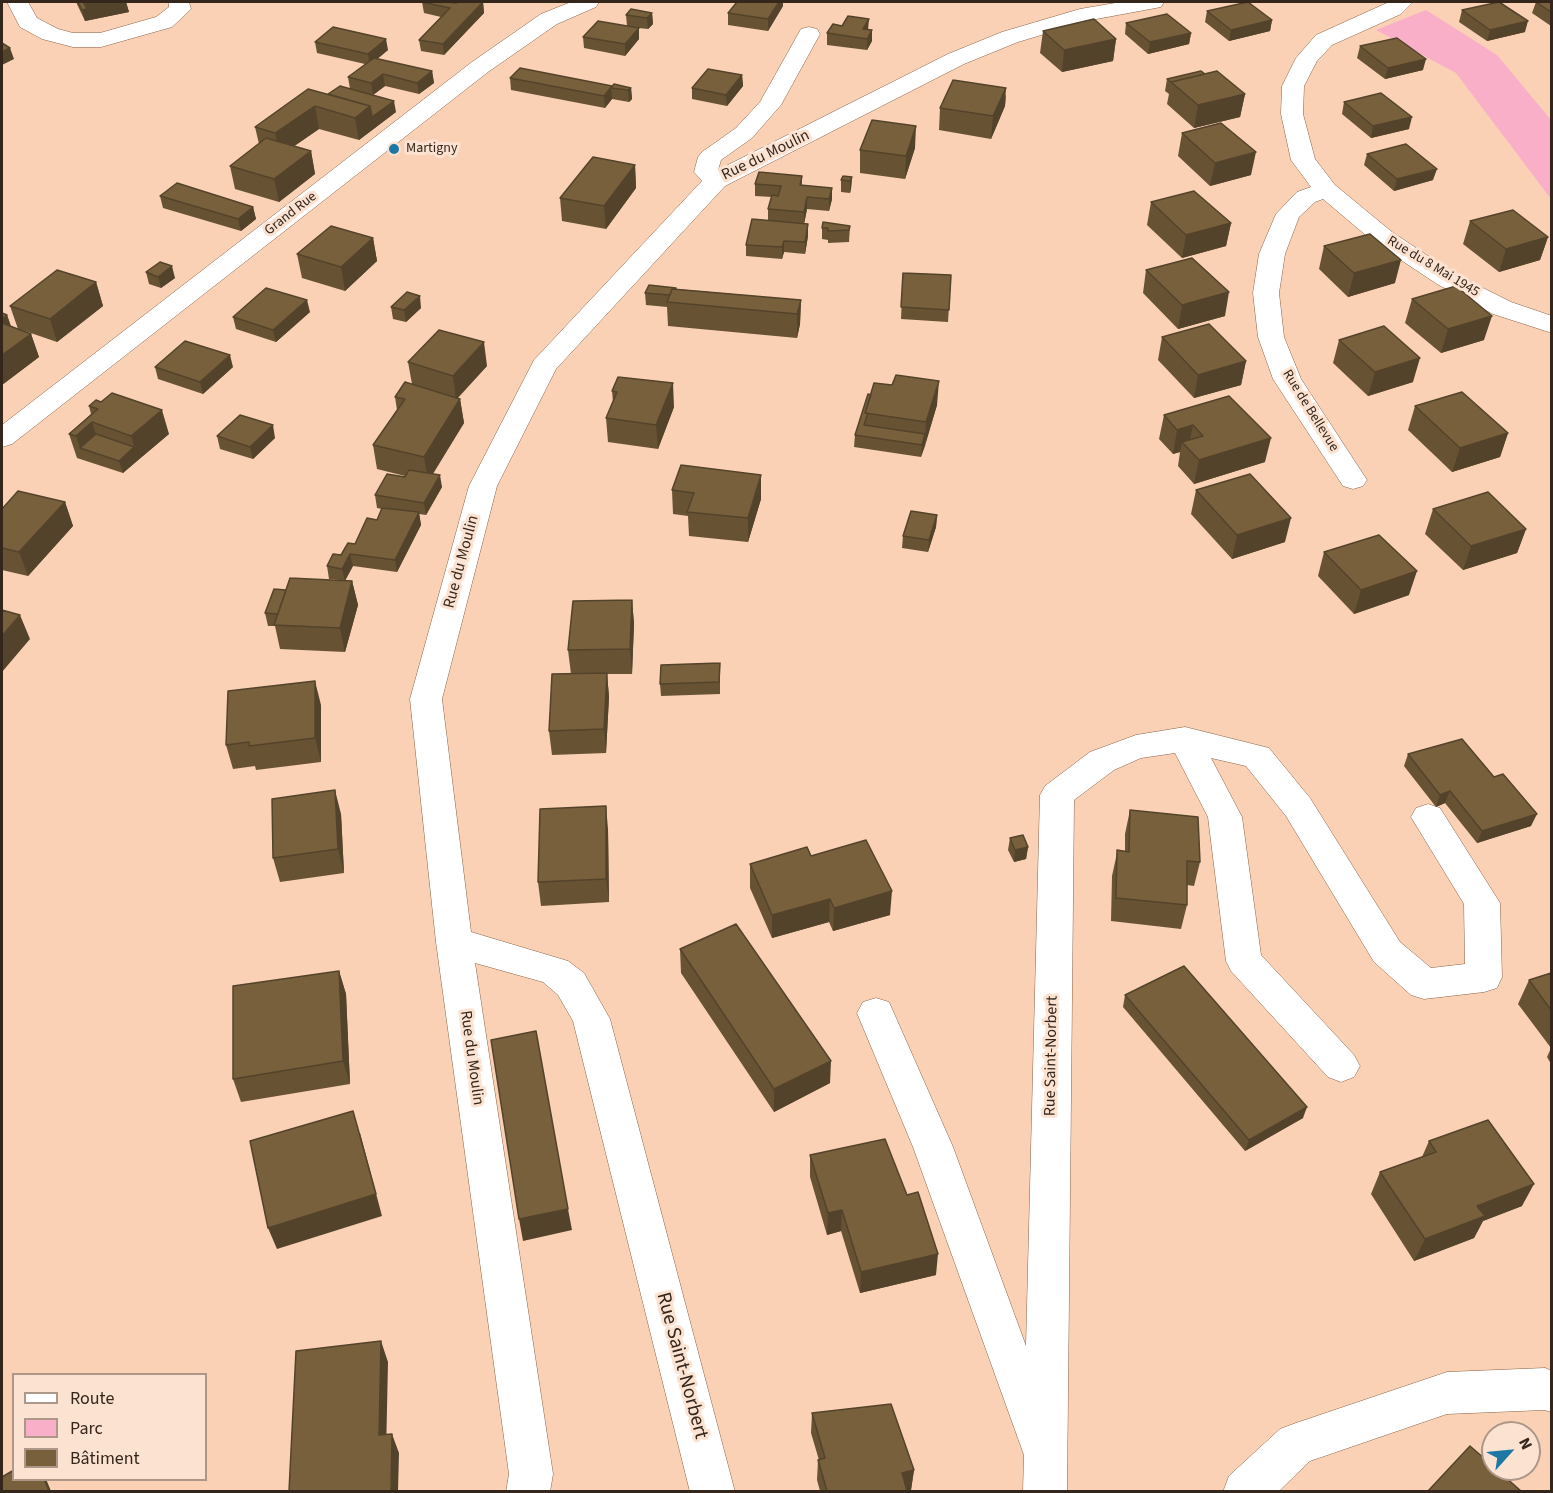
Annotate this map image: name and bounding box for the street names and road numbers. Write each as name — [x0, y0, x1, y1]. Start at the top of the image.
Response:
street label: Rue du Moulin — [719, 126, 813, 186]
street label: Grand Rue — [262, 189, 320, 239]
street label: Rue du 8 Mai 1945 — [1384, 233, 1482, 301]
street label: Rue de Bellevue — [1278, 367, 1342, 455]
street label: Rue du Moulin — [440, 513, 484, 611]
street label: Rue Saint-Norbert — [1041, 996, 1063, 1116]
street label: Rue du Moulin — [455, 1009, 487, 1107]
street label: Rue Saint-Norbert — [650, 1290, 712, 1442]

